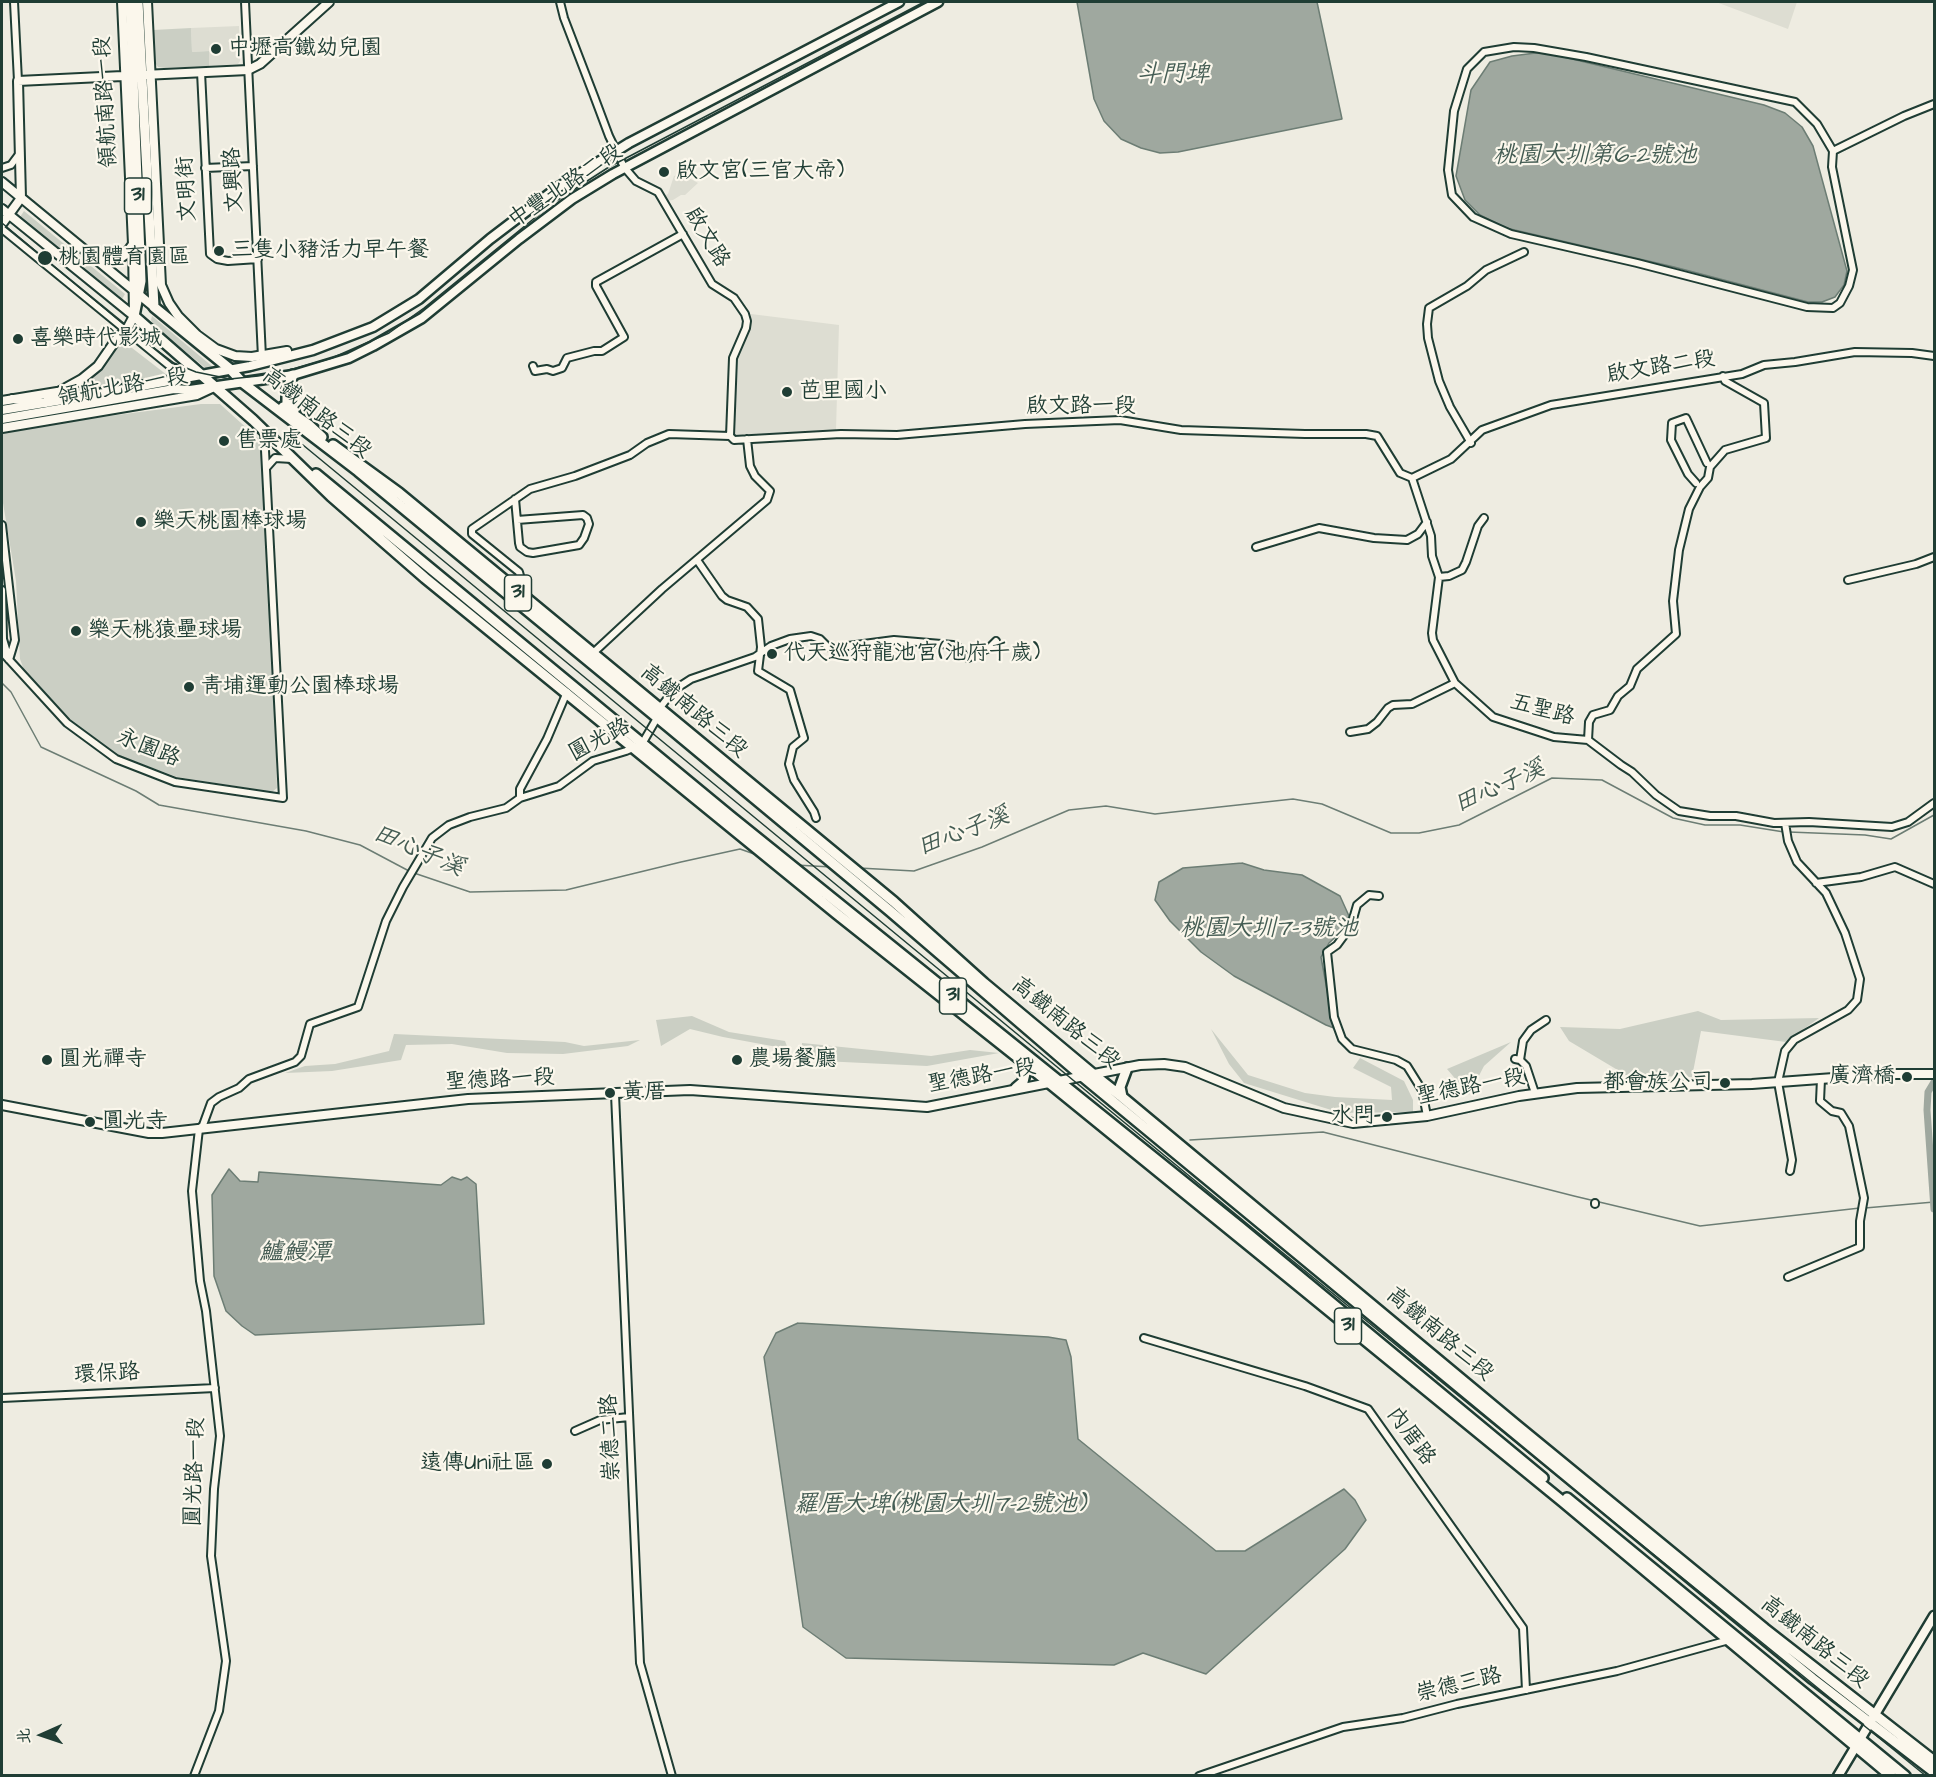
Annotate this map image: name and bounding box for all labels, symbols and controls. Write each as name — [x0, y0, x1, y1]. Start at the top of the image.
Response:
street label: 領航南路一段 — [90, 35, 124, 169]
place label: 中壢高鐵幼兒園 — [228, 36, 382, 62]
marker: 中壢高鐵幼兒園 — [209, 42, 223, 56]
water label: 斗門埤 — [1137, 62, 1209, 90]
street label: 中豐北路二段 — [504, 139, 628, 235]
water label: 桃園大圳第6-2號池 — [1493, 143, 1697, 171]
street label: 文興路 — [220, 146, 250, 214]
street label: 文明街 — [173, 155, 203, 223]
place label: 啟文宮(三官大帝) — [676, 159, 844, 185]
marker: 啟文宮(三官大帝) — [657, 165, 671, 179]
road number: 31 — [124, 178, 152, 214]
street label: 啟文路 — [678, 203, 734, 273]
place label: 三隻小豬活力早午餐 — [231, 238, 429, 264]
marker: 三隻小豬活力早午餐 — [212, 244, 226, 258]
place label: 桃園體育園區 — [58, 245, 190, 271]
marker: 桃園體育園區 — [36, 249, 54, 267]
place label: 喜樂時代影城 — [30, 326, 162, 352]
marker: 喜樂時代影城 — [11, 332, 25, 346]
street label: 啟文路二段 — [1605, 346, 1717, 390]
street label: 高鐵南路三段 — [256, 363, 376, 465]
street label: 領航北路一段 — [56, 364, 190, 412]
place label: 芭里國小 — [799, 379, 887, 405]
marker: 芭里國小 — [780, 385, 794, 399]
street label: 啟文路一段 — [1026, 394, 1136, 420]
place label: 售票處 — [236, 428, 302, 454]
marker: 售票處 — [217, 434, 231, 448]
place label: 樂天桃園棒球場 — [153, 509, 307, 535]
marker: 樂天桃園棒球場 — [134, 515, 148, 529]
road number: 31 — [504, 575, 532, 611]
place label: 樂天桃猿壘球場 — [88, 618, 242, 644]
marker: 樂天桃猿壘球場 — [69, 624, 83, 638]
place label: 代天巡狩龍池宮(池府千歲) — [784, 641, 1040, 667]
marker: 代天巡狩龍池宮(池府千歲) — [765, 647, 779, 661]
street label: 高鐵南路三段 — [634, 659, 752, 765]
place label: 青埔運動公園棒球場 — [201, 674, 399, 700]
marker: 青埔運動公園棒球場 — [182, 680, 196, 694]
street label: 五聖路 — [1507, 690, 1577, 732]
street label: 圓光路 — [565, 714, 635, 768]
street label: 永園路 — [112, 724, 184, 774]
water label: 田心子溪 — [1450, 755, 1550, 821]
water label: 田心子溪 — [914, 802, 1014, 864]
water label: 田心子溪 — [368, 820, 468, 884]
water label: 桃園大圳7-3號池 — [1180, 916, 1358, 944]
street label: 高鐵南路三段 — [1005, 972, 1125, 1076]
road number: 31 — [940, 978, 966, 1014]
place label: 圓光禪寺 — [59, 1047, 147, 1073]
place label: 農場餐廳 — [749, 1047, 837, 1073]
marker: 圓光禪寺 — [40, 1053, 54, 1067]
marker: 農場餐廳 — [730, 1053, 744, 1067]
street label: 聖德路一段 — [926, 1054, 1038, 1100]
place label: 廣濟橋 — [1829, 1064, 1895, 1090]
street label: 聖德路一段 — [444, 1065, 556, 1097]
street label: 聖德路一段 — [1414, 1065, 1528, 1111]
place label: 都會族公司 — [1603, 1070, 1713, 1096]
marker: 廣濟橋 — [1900, 1070, 1914, 1084]
marker: 都會族公司 — [1718, 1076, 1732, 1090]
place label: 黃厝 — [622, 1080, 666, 1106]
marker: 黃厝 — [603, 1086, 617, 1100]
place label: 水門 — [1331, 1104, 1375, 1130]
place label: 圓光寺 — [102, 1109, 168, 1135]
marker: 水門 — [1380, 1110, 1394, 1124]
marker: 圓光寺 — [83, 1115, 97, 1129]
water label: 鱸鰻潭 — [259, 1240, 331, 1268]
street label: 高鐵南路三段 — [1380, 1282, 1498, 1388]
road number: 31 — [1334, 1308, 1362, 1344]
street label: 環保路 — [73, 1360, 141, 1390]
street label: 崇德二路 — [597, 1394, 627, 1482]
street label: 內厝路 — [1380, 1403, 1440, 1471]
street label: 圓光路一段 — [181, 1417, 211, 1527]
place label: 遠傳Uni社區 — [420, 1451, 535, 1477]
marker: 遠傳Uni社區 — [540, 1457, 554, 1471]
water label: 羅厝大埤(桃園大圳7-2號池) — [794, 1492, 1086, 1520]
street label: 高鐵南路三段 — [1754, 1591, 1874, 1695]
street label: 崇德三路 — [1413, 1663, 1505, 1709]
north arrow — [12, 1705, 72, 1765]
text: 北 — [13, 1727, 35, 1745]

